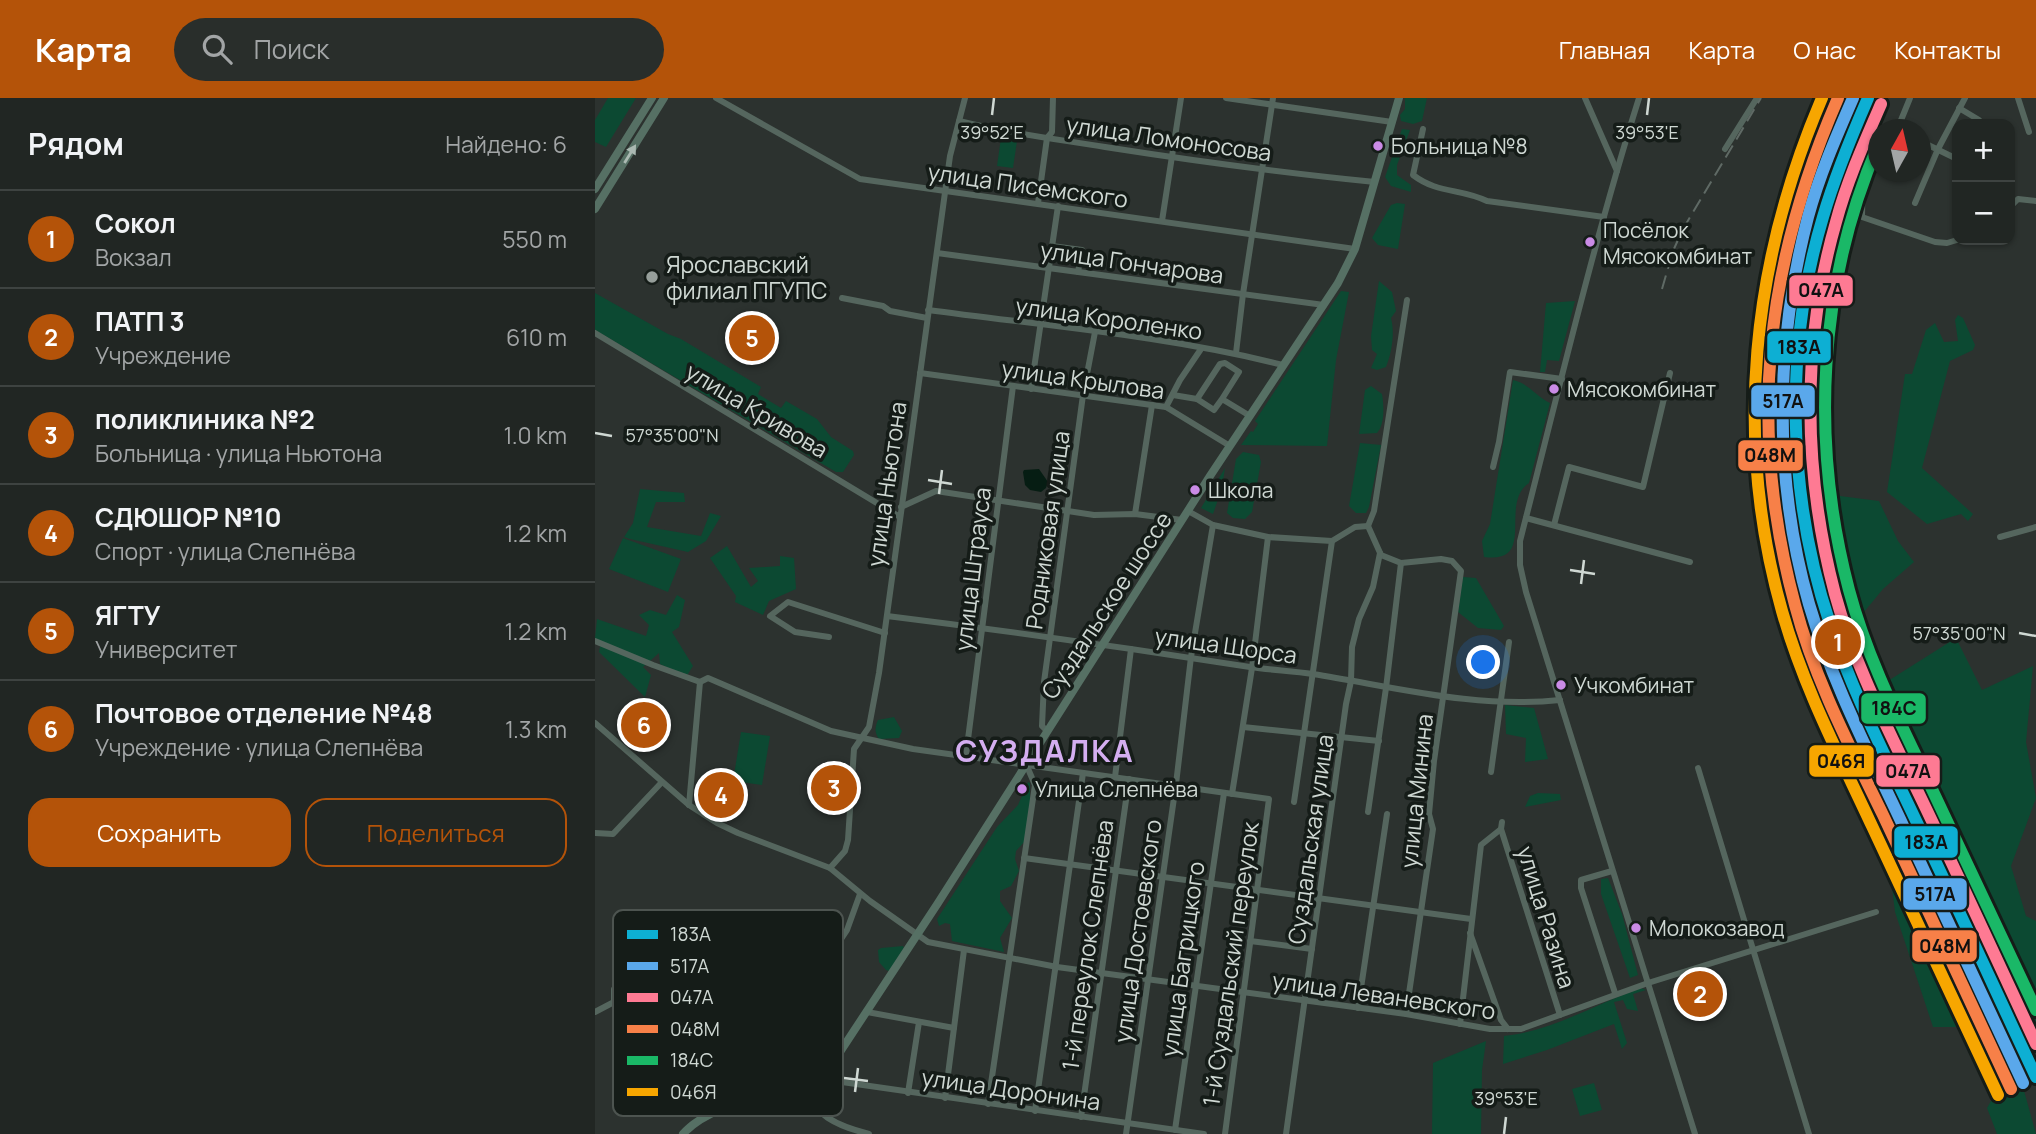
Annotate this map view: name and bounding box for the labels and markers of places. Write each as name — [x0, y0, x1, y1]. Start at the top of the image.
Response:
place label: Больница №8 — [1391, 132, 1528, 160]
marker: Больница №8 — [1371, 139, 1385, 153]
place label: Посёлок Мясокомбинат — [1603, 216, 1752, 270]
marker: Посёлок Мясокомбинат — [1583, 235, 1597, 249]
place label: Ярославский филиал ПГУПС — [666, 248, 827, 306]
marker: Ярославский филиал ПГУПС — [644, 269, 660, 285]
pin: 5 — [729, 312, 775, 364]
place label: Мясокомбинат — [1567, 375, 1716, 403]
marker: Мясокомбинат — [1547, 382, 1561, 396]
place label: Школа — [1208, 476, 1273, 504]
marker: Школа — [1188, 483, 1202, 497]
pin: 1 — [1815, 616, 1861, 668]
place label: Учкомбинат — [1574, 671, 1695, 699]
marker: Учкомбинат — [1554, 678, 1568, 692]
pin: 6 — [621, 699, 667, 751]
pin: 3 — [811, 762, 857, 814]
pin: 4 — [698, 769, 744, 821]
place label: Улица Слепнёва — [1035, 775, 1198, 803]
marker: Улица Слепнёва — [1015, 782, 1029, 796]
place label: Молокозавод — [1649, 914, 1785, 942]
marker: Молокозавод — [1629, 921, 1643, 935]
pin: 2 — [1677, 968, 1723, 1020]

